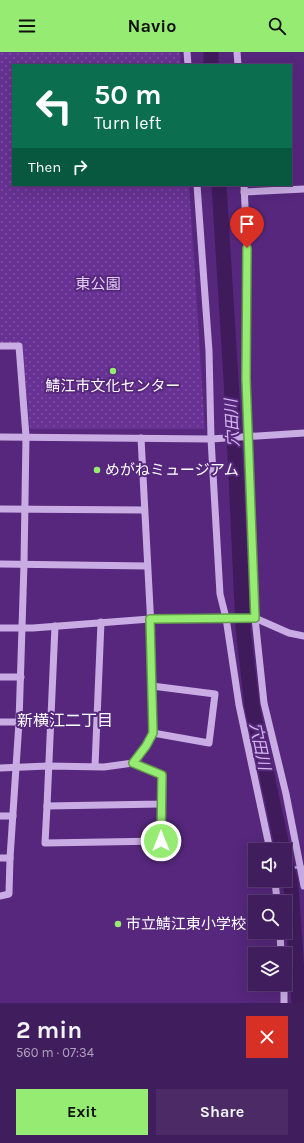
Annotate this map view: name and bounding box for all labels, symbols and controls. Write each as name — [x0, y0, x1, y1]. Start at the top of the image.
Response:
icon: menu — [16, 15, 38, 37]
text: Navio — [128, 15, 176, 37]
icon: search — [266, 15, 288, 37]
text: 50 m — [94, 78, 162, 111]
icon: left — [28, 80, 80, 132]
text: Turn left — [94, 112, 162, 134]
icon: right — [69, 156, 91, 178]
text: Then — [28, 158, 61, 176]
pin — [230, 207, 264, 248]
icon: arrive — [236, 213, 258, 235]
park label: 東公園 — [75, 275, 121, 293]
marker: 鯖江市文化センター — [108, 366, 118, 376]
place label: 鯖江市文化センター — [45, 377, 181, 395]
water label: 穴田川 — [221, 397, 243, 447]
place label: めがねミュージアム — [105, 461, 239, 479]
marker: めがねミュージアム — [92, 465, 102, 475]
district label: 新横江二丁目 — [17, 711, 113, 730]
water label: 穴田川 — [246, 721, 275, 773]
position arrow — [140, 820, 182, 862]
map controls — [248, 843, 292, 991]
button: sound — [248, 843, 292, 887]
button: search — [248, 895, 292, 939]
place label: 市立鯖江東小学校 — [126, 915, 246, 933]
marker: 市立鯖江東小学校 — [113, 919, 123, 929]
button: layers — [248, 947, 292, 991]
text: 2 min — [16, 1016, 82, 1044]
button: close — [246, 1016, 288, 1058]
text: 560 m · 07:34 — [16, 1045, 94, 1060]
button: Exit — [16, 1089, 148, 1135]
button: Share — [156, 1089, 288, 1135]

